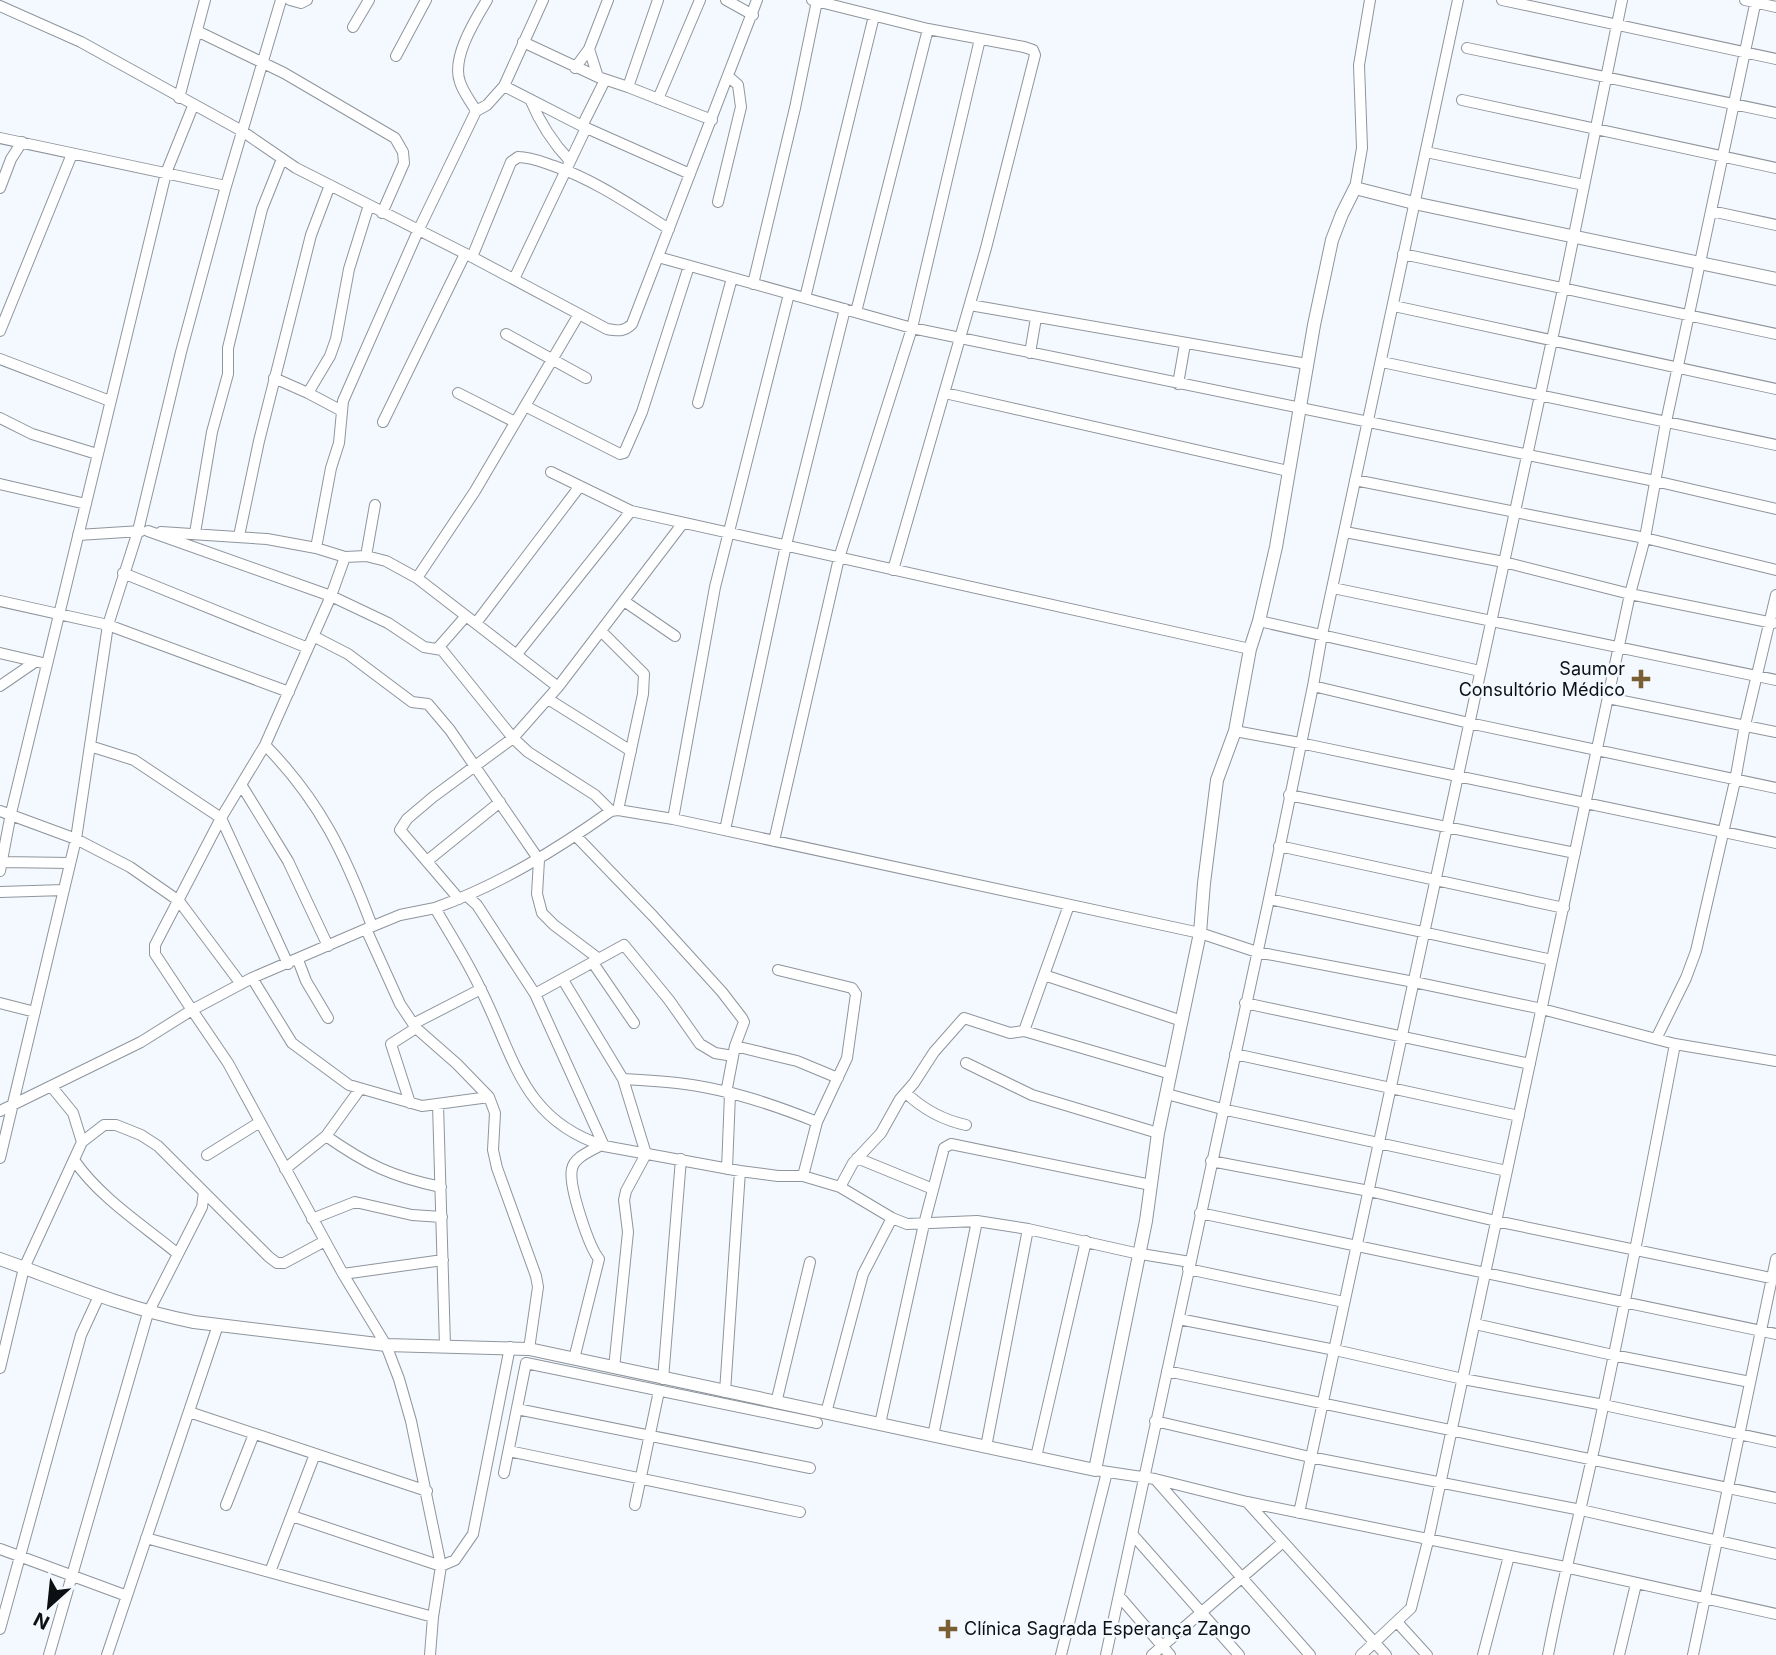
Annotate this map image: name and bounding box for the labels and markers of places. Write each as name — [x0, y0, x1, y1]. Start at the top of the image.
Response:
place label: Saumor Consultório Médico — [1459, 658, 1625, 700]
marker: Saumor Consultório Médico — [1631, 669, 1651, 689]
place label: Clínica Sagrada Esperança Zango — [964, 1618, 1251, 1639]
marker: Clínica Sagrada Esperança Zango — [938, 1619, 958, 1639]

